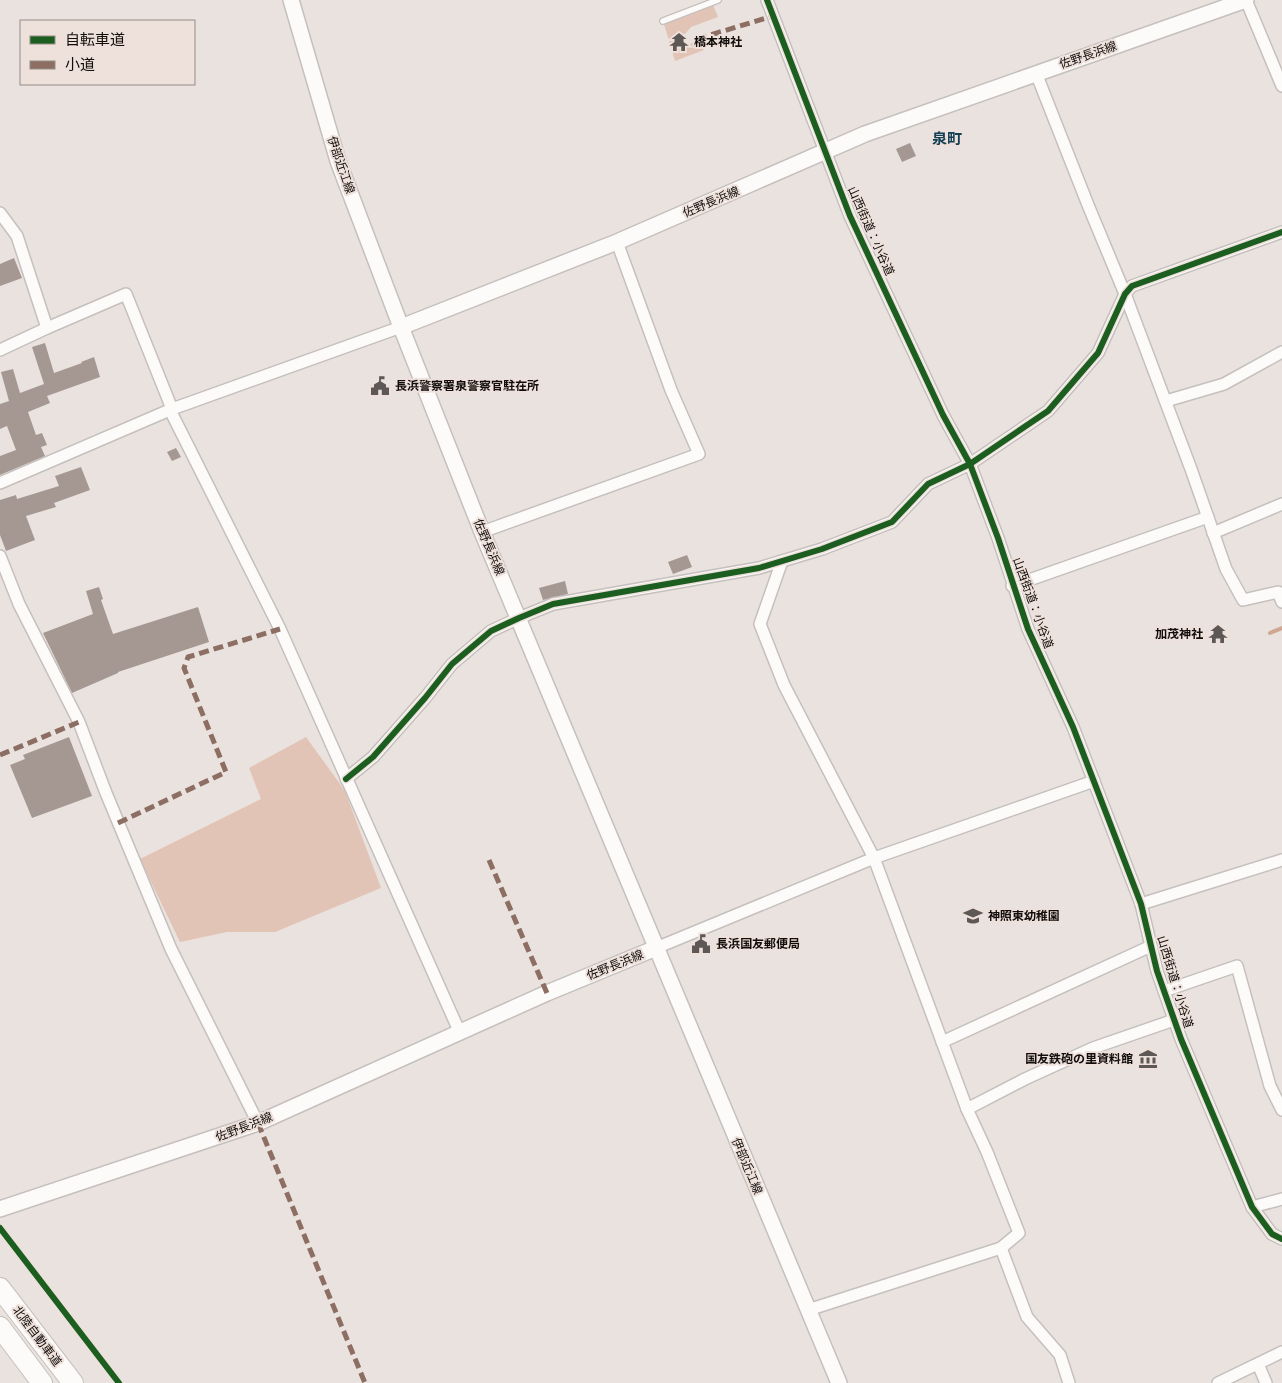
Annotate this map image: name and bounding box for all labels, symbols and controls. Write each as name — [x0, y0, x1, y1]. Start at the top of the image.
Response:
legend — [20, 20, 195, 85]
text: 自転車道 — [65, 31, 125, 49]
temple icon: 橋本神社 — [668, 31, 690, 53]
place label: 橋本神社 — [694, 35, 742, 49]
street label: 佐野長浜線 — [1057, 39, 1119, 71]
text: 小道 — [65, 56, 95, 74]
district label: 泉町 — [932, 130, 962, 148]
street label: 伊部近江線 — [325, 134, 357, 196]
street label: 佐野長浜線 — [681, 184, 741, 220]
street label: 山西街道：小谷道 — [845, 184, 897, 278]
public building icon: 長浜警察署泉警察官駐在所 — [369, 375, 391, 397]
place label: 長浜警察署泉警察官駐在所 — [395, 379, 539, 393]
street label: 佐野長浜線 — [471, 517, 507, 577]
street label: 山西街道：小谷道 — [1010, 555, 1056, 651]
temple icon: 加茂神社 — [1207, 623, 1229, 645]
place label: 加茂神社 — [1155, 627, 1203, 641]
school or university icon: 神照東幼稚園 — [962, 905, 984, 927]
place label: 神照東幼稚園 — [988, 909, 1060, 923]
public building icon: 長浜国友郵便局 — [690, 933, 712, 955]
street label: 山西街道：小谷道 — [1154, 934, 1196, 1030]
place label: 長浜国友郵便局 — [716, 937, 800, 951]
street label: 佐野長浜線 — [585, 947, 645, 983]
museum icon: 国友鉄砲の里資料館 — [1137, 1048, 1159, 1070]
place label: 国友鉄砲の里資料館 — [1025, 1052, 1133, 1066]
street label: 佐野長浜線 — [213, 1110, 275, 1144]
street label: 伊部近江線 — [729, 1136, 765, 1196]
street label: 北陸自動車道 — [10, 1303, 64, 1369]

